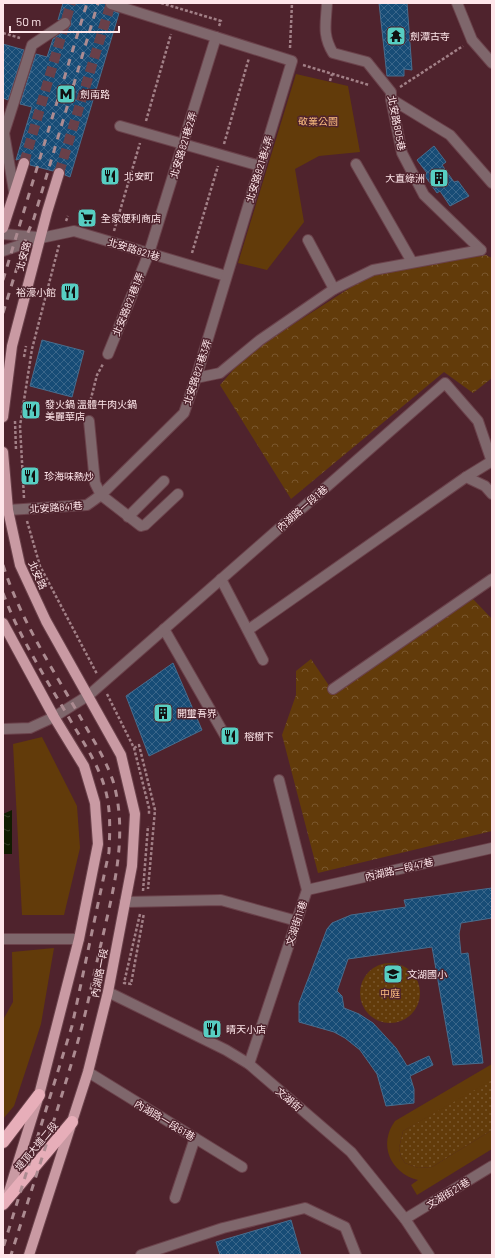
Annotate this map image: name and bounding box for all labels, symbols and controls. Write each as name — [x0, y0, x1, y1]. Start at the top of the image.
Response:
scale bar — [10, 8, 119, 34]
text: 50 m — [16, 14, 41, 28]
temple icon: 劍潭古寺 — [385, 25, 407, 47]
place label: 劍潭古寺 — [410, 30, 450, 42]
metro station icon: 劍南路 — [55, 83, 77, 105]
place label: 劍南路 — [80, 88, 110, 100]
street label: 北安路805巷 — [386, 94, 408, 152]
street label: 北安路821巷2弄 — [167, 110, 199, 180]
park label: 敬業公園 — [298, 115, 338, 127]
street label: 北安路821巷4弄 — [243, 134, 275, 204]
restaurant icon: 北安町 — [99, 165, 121, 187]
building icon: 大直綠洲 — [428, 167, 450, 189]
place label: 北安町 — [124, 170, 154, 182]
place label: 大直綠洲 — [385, 172, 425, 184]
supermarket icon: 全家便利商店 — [76, 207, 98, 229]
place label: 全家便利商店 — [101, 212, 161, 224]
street label: 北安路821巷 — [106, 235, 162, 263]
street label: 北安路 — [13, 240, 33, 272]
street label: 北安路821巷1弄 — [110, 270, 146, 338]
restaurant icon: 裕濠小館 — [59, 281, 81, 303]
place label: 裕濠小館 — [16, 286, 56, 298]
street label: 北安路821巷3弄 — [181, 337, 213, 407]
place label: 發火鍋 溫體牛肉火鍋 美麗華店 — [45, 398, 137, 422]
restaurant icon: 發火鍋 溫體牛肉火鍋 美麗華店 — [20, 399, 42, 421]
restaurant icon: 珍海味熱炒 — [19, 465, 41, 487]
place label: 珍海味熱炒 — [44, 470, 94, 482]
street label: 內湖路一段1巷 — [274, 483, 330, 533]
street label: 北安路841巷 — [29, 499, 83, 515]
street label: 北安路 — [26, 559, 50, 591]
building icon: 開璽吾界 — [152, 702, 174, 724]
place label: 開璽吾界 — [177, 707, 217, 719]
restaurant icon: 榕樹下 — [219, 725, 241, 747]
place label: 榕樹下 — [244, 730, 274, 742]
street label: 內湖路一段47巷 — [364, 855, 434, 883]
street label: 文湖街11巷 — [283, 899, 309, 947]
street label: 內湖路一段 — [88, 947, 110, 999]
school or university icon: 文湖國小 — [382, 963, 404, 985]
place label: 文湖國小 — [407, 968, 447, 980]
park label: 中庭 — [380, 987, 400, 999]
restaurant icon: 晴天小店 — [201, 1018, 223, 1040]
place label: 晴天小店 — [226, 1023, 266, 1035]
street label: 文湖街 — [274, 1085, 304, 1113]
street label: 內湖路一段61巷 — [133, 1097, 197, 1143]
street label: 堤頂大道二段 — [12, 1119, 60, 1173]
street label: 文湖街21巷 — [424, 1175, 472, 1211]

